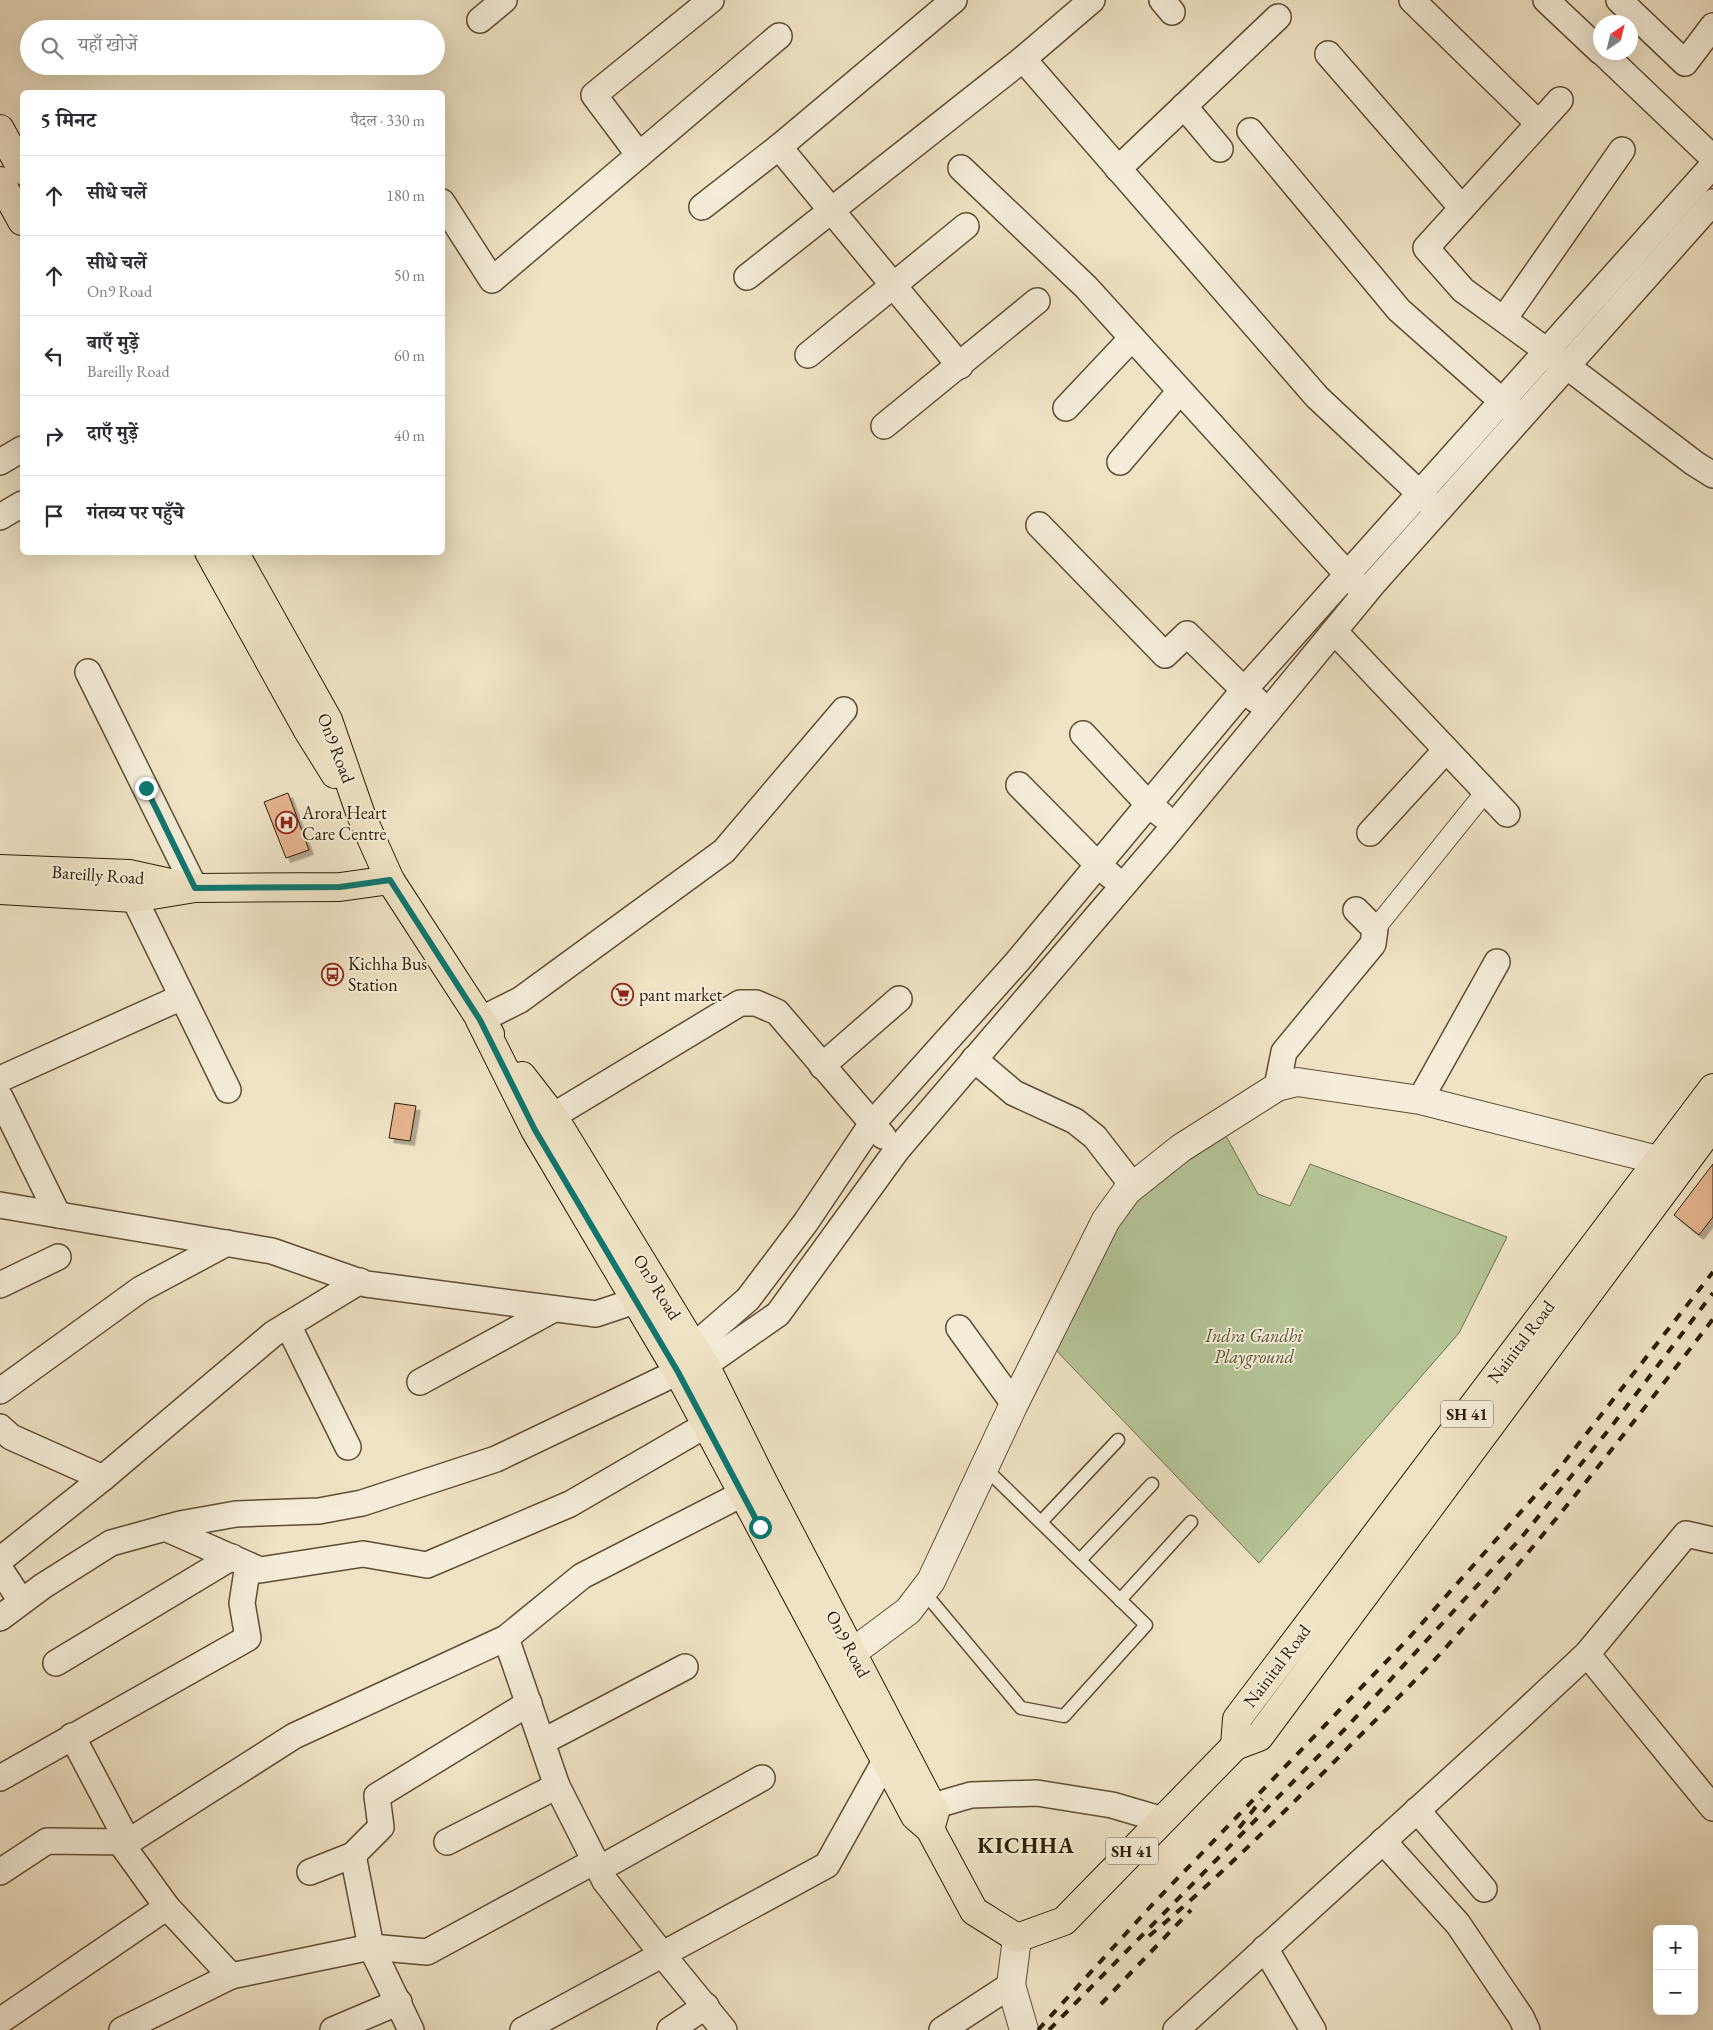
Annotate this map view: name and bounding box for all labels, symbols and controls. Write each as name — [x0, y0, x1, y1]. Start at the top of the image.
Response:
north arrow — [1593, 15, 1638, 60]
search box — [20, 20, 445, 75]
text: यहाँ खोजें — [78, 32, 137, 57]
icon: search — [38, 34, 66, 62]
text: 5 मिनट — [40, 106, 96, 133]
text: पैदल · 330 m — [351, 110, 425, 131]
text: सीधे चलें — [87, 180, 147, 205]
icon: ahead — [40, 182, 68, 210]
text: 180 m — [386, 185, 425, 206]
text: सीधे चलें — [87, 250, 147, 275]
icon: ahead — [40, 262, 68, 290]
text: 50 m — [394, 265, 425, 286]
text: On9 Road — [87, 281, 152, 302]
text: बाएँ मुड़ें — [87, 330, 139, 355]
icon: left — [40, 342, 68, 370]
text: 60 m — [394, 345, 425, 366]
text: Bareilly Road — [87, 361, 170, 382]
text: दाएँ मुड़ें — [87, 420, 138, 445]
icon: right — [40, 422, 68, 450]
text: 40 m — [394, 425, 425, 446]
text: गंतव्य पर पहुँचे — [87, 500, 184, 525]
icon: arrive — [40, 502, 68, 530]
street label: On9 Road — [313, 710, 361, 787]
route end — [135, 777, 158, 800]
place label: Arora Heart Care Centre — [301, 801, 387, 845]
hospital icon: Arora Heart Care Centre — [274, 811, 298, 835]
street label: Bareilly Road — [51, 860, 146, 889]
place label: Kichha Bus Station — [348, 952, 427, 996]
bus stop icon: Kichha Bus Station — [320, 962, 344, 986]
supermarket icon: pant market — [611, 983, 635, 1007]
place label: pant market — [639, 983, 723, 1006]
street label: On9 Road — [628, 1250, 687, 1325]
street label: Nainital Road — [1482, 1295, 1560, 1388]
park label: Indra Gandhi Playground — [1204, 1324, 1303, 1369]
road number: SH 41 — [1441, 1400, 1493, 1428]
route start — [749, 1516, 772, 1539]
street label: On9 Road — [821, 1606, 876, 1682]
street label: Nainital Road — [1238, 1619, 1316, 1712]
district label: KICHHA — [977, 1831, 1075, 1860]
road number: SH 41 — [1106, 1838, 1158, 1864]
map controls — [1653, 1925, 1698, 2015]
button: + — [1653, 1925, 1698, 1970]
button: − — [1653, 1970, 1698, 2015]

